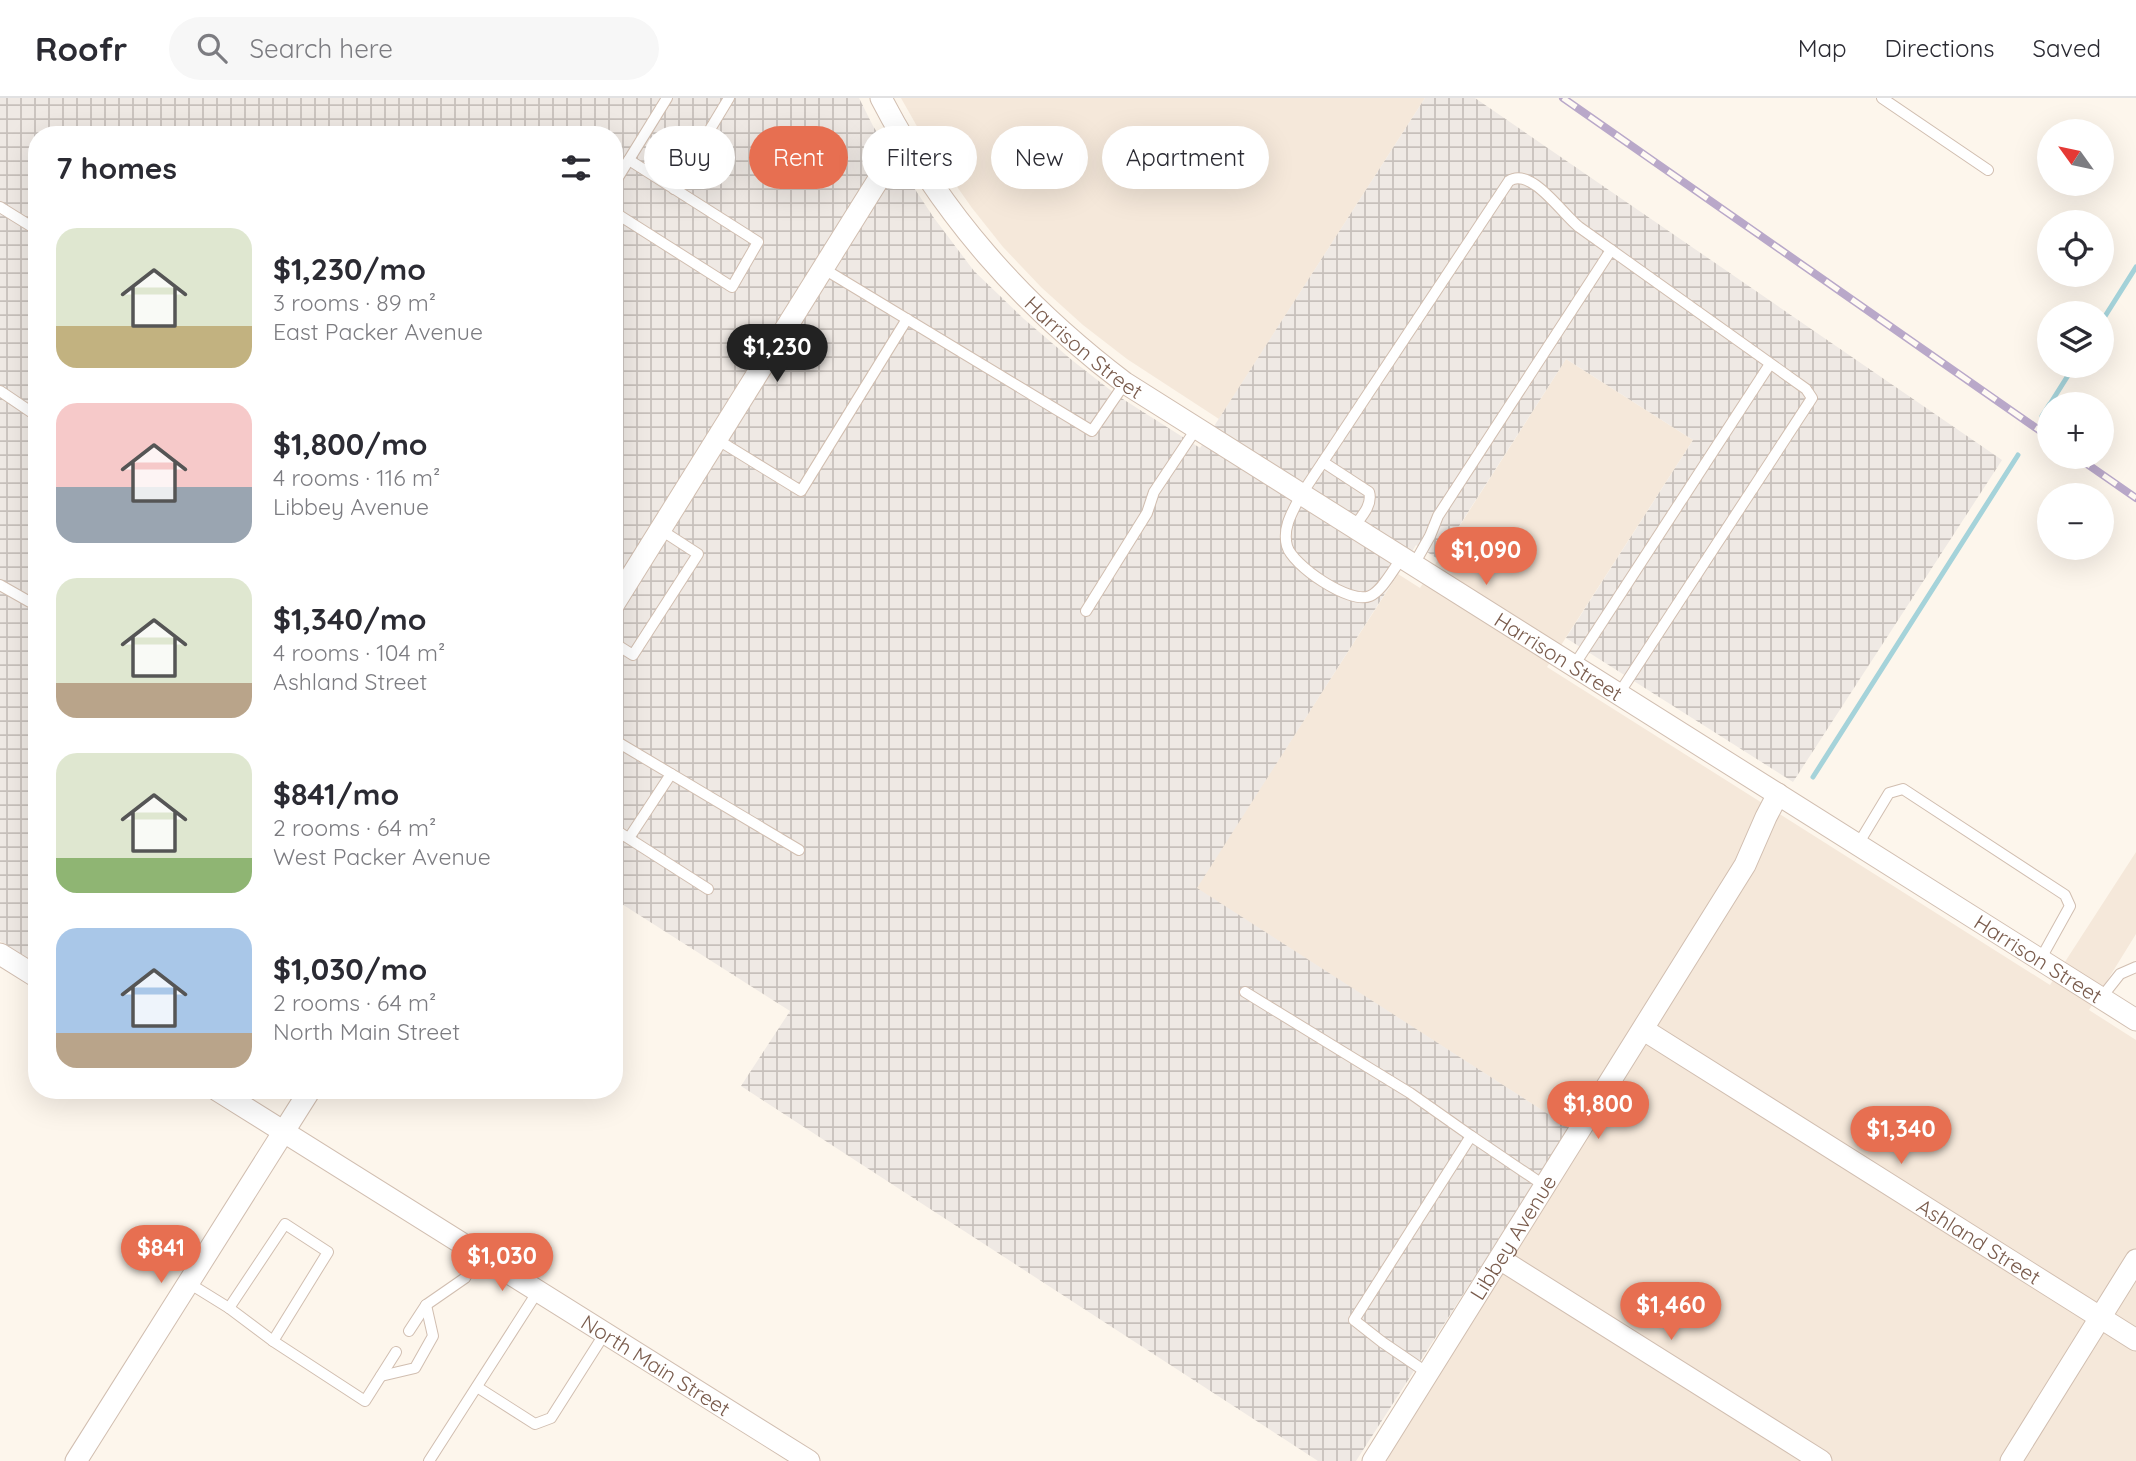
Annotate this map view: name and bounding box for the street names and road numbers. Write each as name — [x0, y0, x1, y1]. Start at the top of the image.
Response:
street label: Harrison Street — [1019, 290, 1148, 404]
street label: Harrison Street — [1490, 606, 1628, 706]
street label: Harrison Street — [1970, 908, 2107, 1009]
street label: Libbey Avenue — [1464, 1170, 1562, 1304]
street label: Ashland Street — [1912, 1193, 2046, 1290]
street label: North Main Street — [577, 1309, 735, 1421]

